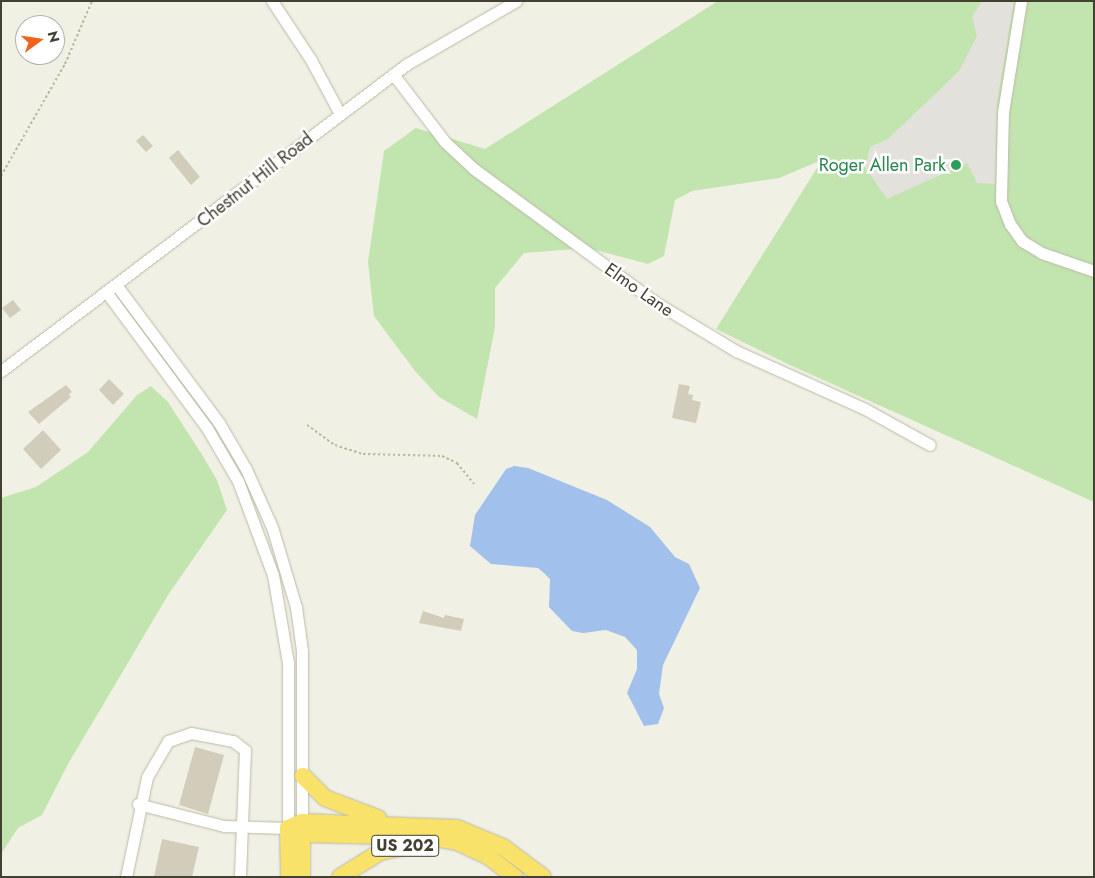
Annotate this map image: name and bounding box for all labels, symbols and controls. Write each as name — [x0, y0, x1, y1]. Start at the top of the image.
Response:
north arrow — [15, 15, 65, 65]
text: N — [43, 29, 65, 44]
street label: Chestnut Hill Road — [193, 128, 317, 232]
place label: Roger Allen Park — [819, 154, 946, 176]
marker: Roger Allen Park — [950, 159, 962, 171]
street label: Elmo Lane — [601, 259, 677, 321]
road number: US 202 — [370, 832, 440, 859]

